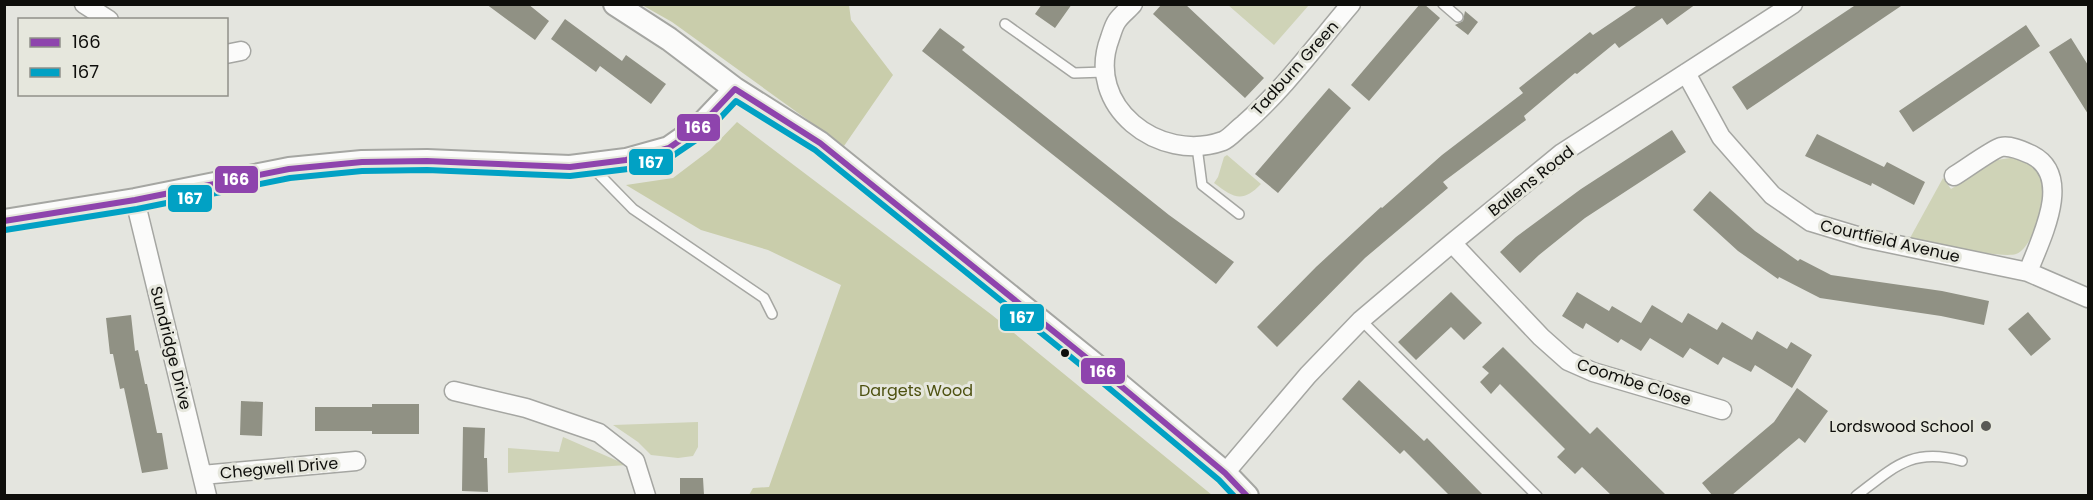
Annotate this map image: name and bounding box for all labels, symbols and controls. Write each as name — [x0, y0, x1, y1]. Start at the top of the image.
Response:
street label: Tadburn Green — [1246, 16, 1344, 120]
legend — [18, 18, 228, 96]
text: 166 — [72, 29, 101, 54]
text: 167 — [72, 59, 99, 84]
line badge: 166 — [676, 113, 721, 142]
text: 166 — [685, 116, 711, 139]
street label: Ballens Road — [1483, 140, 1579, 222]
line badge: 167 — [628, 148, 674, 176]
text: 167 — [639, 151, 664, 174]
line badge: 166 — [214, 165, 259, 194]
text: 166 — [223, 168, 249, 191]
line badge: 167 — [167, 184, 213, 213]
text: 167 — [178, 187, 203, 210]
street label: Courtfield Avenue — [1818, 214, 1962, 268]
street label: Sundridge Drive — [145, 284, 197, 412]
line badge: 167 — [999, 303, 1045, 332]
text: 167 — [1010, 306, 1035, 329]
unlabelled marker — [1059, 347, 1071, 359]
street label: Coombe Close — [1574, 353, 1694, 411]
line badge: 166 — [1080, 357, 1126, 385]
text: 166 — [1090, 360, 1116, 383]
park label: Dargets Wood — [859, 379, 973, 402]
place label: Lordswood School — [1829, 415, 1974, 438]
marker: Lordswood School — [1979, 419, 1993, 433]
street label: Chegwell Drive — [219, 451, 339, 485]

